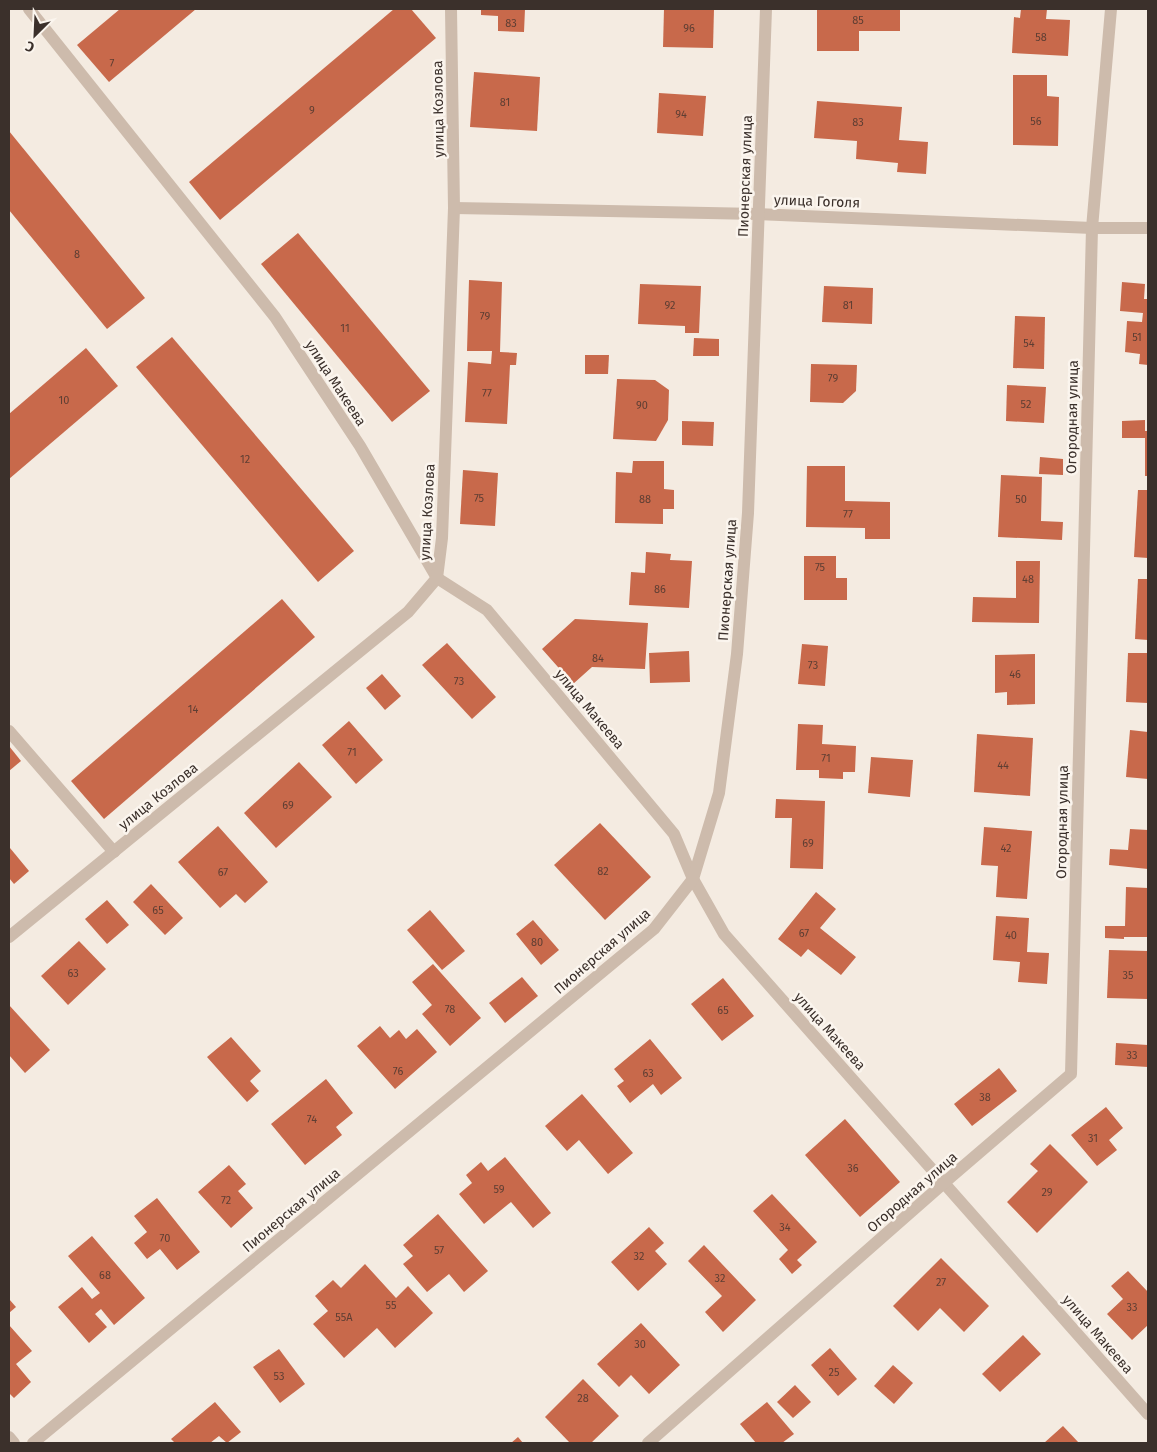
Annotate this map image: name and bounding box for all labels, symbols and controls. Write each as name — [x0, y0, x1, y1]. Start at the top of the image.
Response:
north arrow — [10, 10, 60, 60]
house number: 85 — [852, 14, 864, 27]
house number: 83 — [505, 17, 517, 30]
house number: 96 — [683, 22, 695, 35]
house number: 58 — [1035, 31, 1047, 44]
text: С — [23, 37, 37, 56]
house number: 7 — [110, 57, 115, 70]
street label: улица Козлова — [429, 60, 448, 158]
house number: 81 — [500, 96, 510, 109]
house number: 9 — [309, 104, 315, 117]
house number: 94 — [675, 108, 687, 121]
street label: Пионерская улица — [735, 115, 756, 237]
house number: 56 — [1030, 115, 1042, 128]
house number: 83 — [852, 116, 864, 129]
street label: улица Гоголя — [774, 192, 860, 211]
house number: 8 — [74, 248, 80, 261]
house number: 92 — [665, 299, 675, 312]
house number: 81 — [843, 299, 853, 312]
house number: 79 — [480, 310, 490, 323]
house number: 11 — [340, 322, 350, 335]
house number: 51 — [1132, 331, 1142, 344]
street label: улица Макеева — [301, 337, 370, 429]
house number: 54 — [1023, 337, 1035, 350]
street label: Огородная улица — [1063, 360, 1082, 474]
house number: 79 — [828, 372, 838, 385]
house number: 77 — [482, 387, 492, 400]
house number: 10 — [59, 394, 69, 407]
house number: 52 — [1021, 398, 1031, 411]
house number: 90 — [636, 399, 648, 412]
house number: 12 — [240, 453, 250, 466]
street label: улица Козлова — [416, 463, 439, 561]
house number: 75 — [474, 492, 485, 505]
house number: 88 — [639, 493, 651, 506]
house number: 50 — [1015, 493, 1027, 506]
house number: 77 — [843, 508, 853, 521]
street label: Пионерская улица — [715, 519, 740, 642]
house number: 75 — [815, 561, 826, 574]
house number: 48 — [1022, 573, 1034, 586]
house number: 86 — [654, 583, 666, 596]
house number: 84 — [592, 652, 604, 665]
house number: 73 — [808, 659, 818, 672]
street label: улица Макеева — [551, 666, 628, 753]
house number: 46 — [1009, 668, 1021, 681]
house number: 73 — [454, 675, 464, 688]
house number: 14 — [188, 703, 198, 716]
house number: 71 — [347, 746, 357, 759]
house number: 71 — [821, 752, 831, 765]
street label: улица Козлова — [115, 759, 201, 834]
house number: 44 — [997, 759, 1009, 772]
street label: Огородная улица — [1053, 765, 1072, 879]
house number: 69 — [282, 799, 294, 812]
house number: 69 — [802, 837, 814, 850]
house number: 42 — [1000, 842, 1012, 855]
house number: 82 — [597, 865, 609, 878]
house number: 67 — [218, 866, 228, 879]
house number: 65 — [152, 904, 164, 917]
street label: Пионерская улица — [551, 905, 654, 998]
house number: 67 — [799, 927, 809, 940]
house number: 40 — [1005, 929, 1017, 942]
house number: 80 — [531, 936, 543, 949]
house number: 63 — [67, 967, 79, 980]
house number: 35 — [1123, 969, 1134, 982]
street label: улица Макеева — [790, 989, 869, 1074]
house number: 78 — [445, 1003, 455, 1016]
house number: 65 — [717, 1004, 729, 1017]
house number: 33 — [1127, 1049, 1137, 1062]
house number: 76 — [393, 1065, 403, 1078]
house number: 63 — [642, 1067, 654, 1080]
house number: 38 — [979, 1091, 991, 1104]
house number: 74 — [307, 1113, 317, 1126]
house number: 31 — [1088, 1132, 1098, 1145]
street label: Огородная улица — [864, 1149, 961, 1236]
house number: 36 — [847, 1162, 859, 1175]
street label: Пионерская улица — [239, 1165, 344, 1256]
house number: 59 — [493, 1183, 505, 1196]
house number: 29 — [1041, 1186, 1053, 1199]
house number: 72 — [221, 1194, 231, 1207]
house number: 34 — [779, 1221, 791, 1234]
house number: 70 — [160, 1232, 170, 1245]
house number: 57 — [434, 1244, 444, 1257]
house number: 32 — [634, 1250, 644, 1263]
house number: 68 — [99, 1269, 111, 1282]
house number: 32 — [715, 1272, 725, 1285]
house number: 27 — [936, 1276, 946, 1289]
street label: улица Макеева — [1059, 1291, 1137, 1377]
house number: 55 — [386, 1299, 397, 1312]
house number: 33 — [1127, 1301, 1137, 1314]
house number: 55А — [335, 1311, 353, 1324]
house number: 30 — [634, 1338, 646, 1351]
house number: 25 — [829, 1366, 840, 1379]
house number: 53 — [274, 1370, 284, 1383]
house number: 28 — [577, 1392, 589, 1405]

